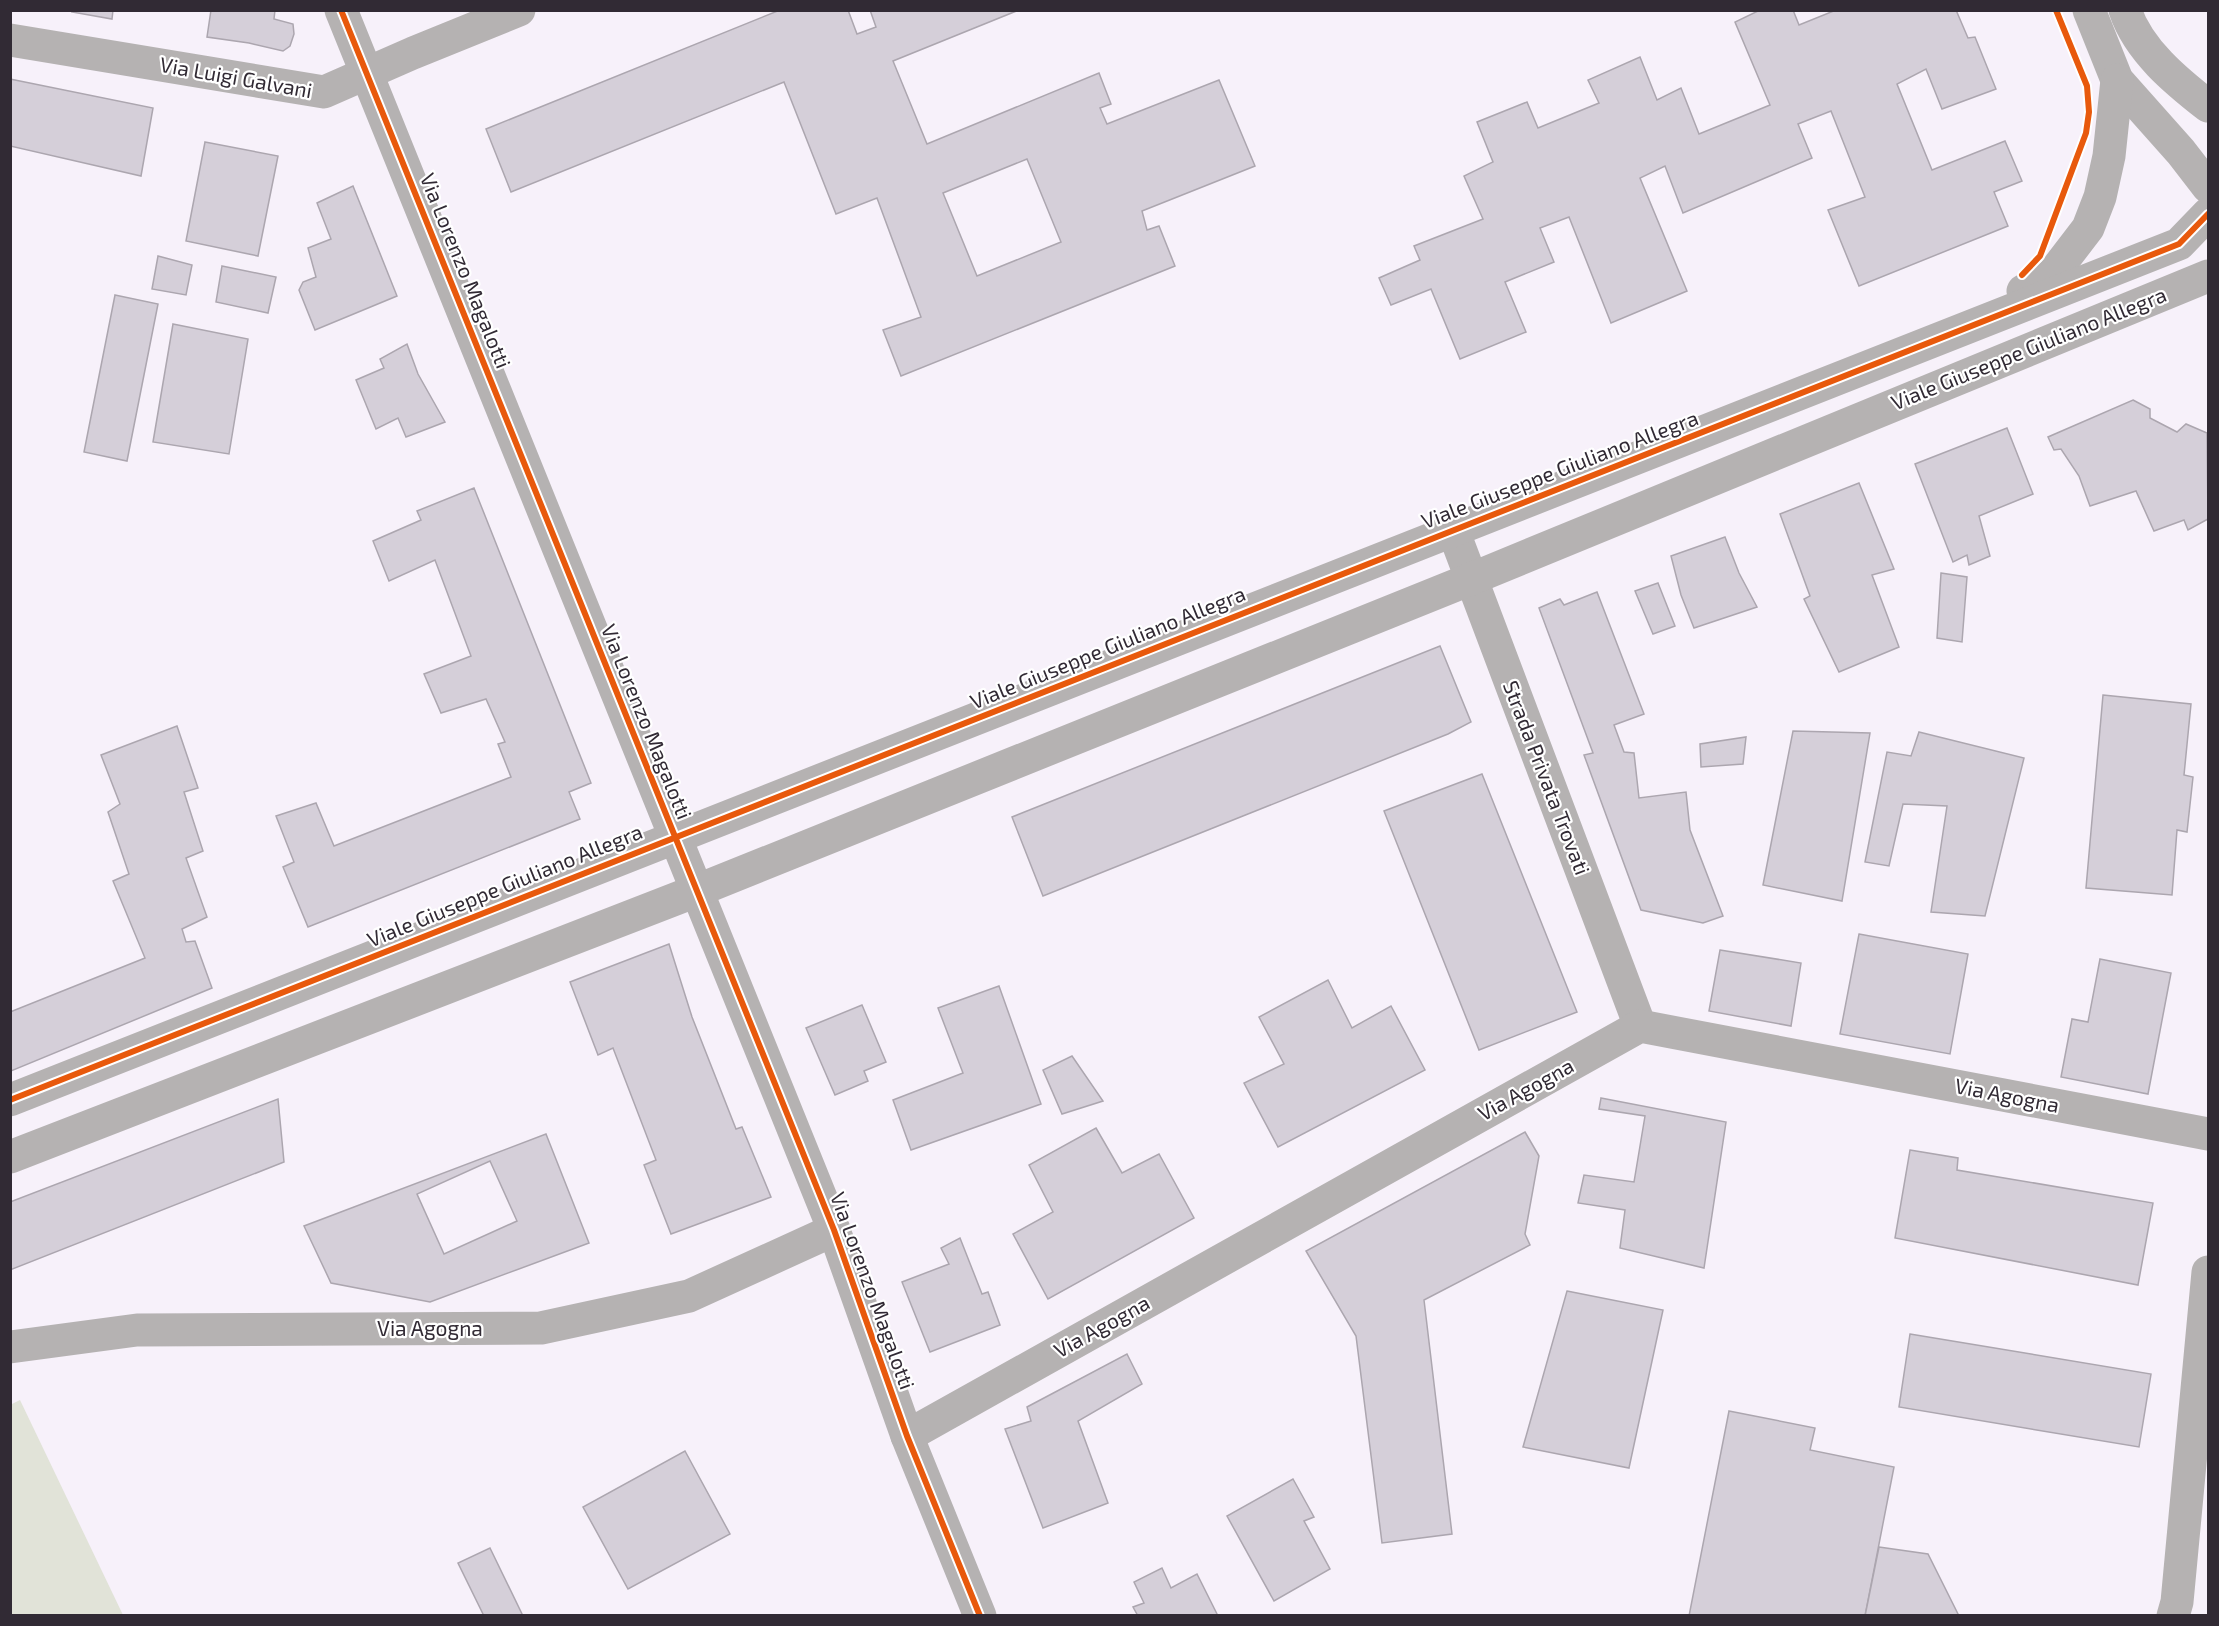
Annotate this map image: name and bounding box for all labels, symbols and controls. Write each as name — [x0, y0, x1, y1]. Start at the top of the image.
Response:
street label: Via Luigi Galvani — [158, 51, 314, 102]
street label: Via Lorenzo Magalotti — [416, 169, 517, 372]
street label: Viale Giuseppe Giuliano Allegra — [1887, 281, 2170, 414]
street label: Viale Giuseppe Giuliano Allegra — [1418, 404, 1701, 533]
street label: Viale Giuseppe Giuliano Allegra — [966, 580, 1249, 713]
street label: Via Lorenzo Magalotti — [597, 620, 698, 823]
street label: Strada Privata Trovati — [1499, 677, 1596, 878]
street label: Viale Giuseppe Giuliano Allegra — [363, 818, 646, 951]
street label: Via Agogna — [1473, 1052, 1578, 1125]
street label: Via Agogna — [1953, 1072, 2062, 1117]
street label: Via Lorenzo Magalotti — [826, 1188, 921, 1393]
street label: Via Agogna — [1049, 1289, 1154, 1362]
street label: Via Agogna — [377, 1315, 483, 1340]

